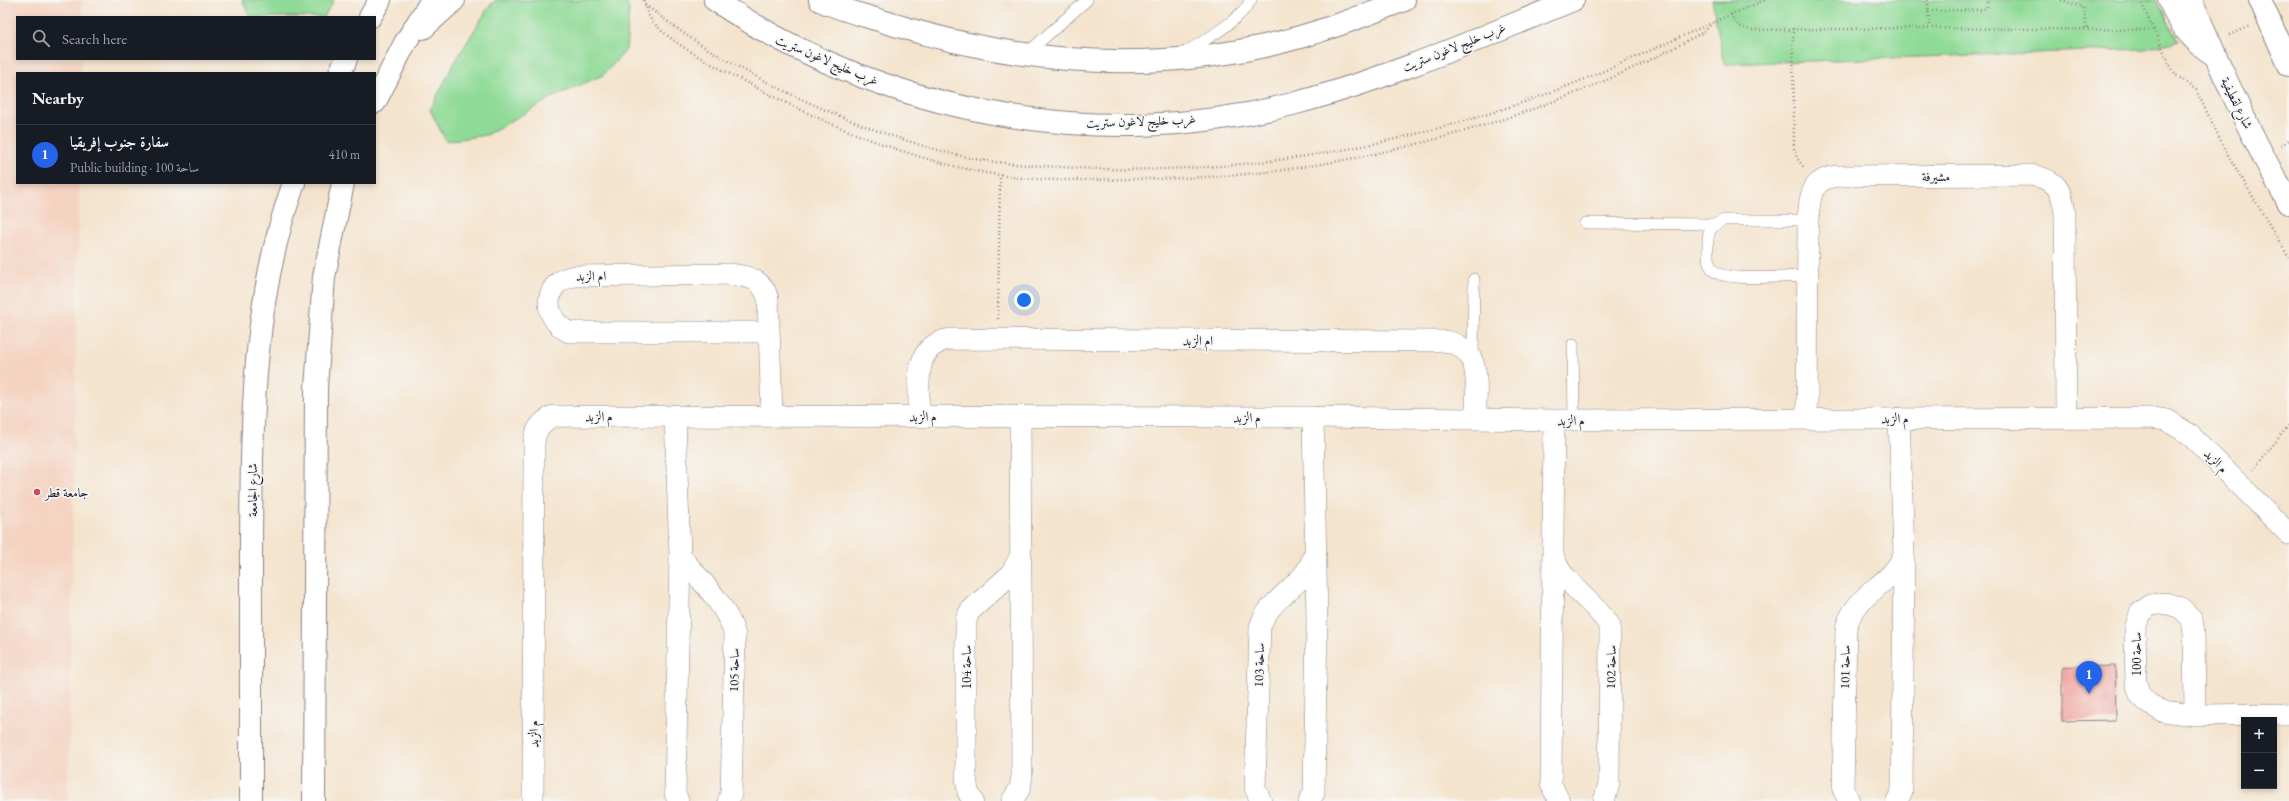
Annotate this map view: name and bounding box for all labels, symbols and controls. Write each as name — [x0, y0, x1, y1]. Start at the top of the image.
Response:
search box — [16, 16, 376, 60]
street label: غرب خليج لاغون ستريت — [1400, 19, 1509, 78]
icon: search — [30, 27, 52, 49]
text: Search here — [62, 29, 127, 48]
street label: غرب خليج لاغون ستريت — [772, 31, 881, 92]
street label: شارع لقطيفية — [2214, 74, 2257, 133]
text: Nearby — [32, 87, 84, 109]
street label: غرب خليج لاغون ستريت — [1086, 111, 1196, 134]
text: سفارة جنوب إفريقيا — [70, 132, 169, 151]
text: 1 — [42, 146, 48, 163]
text: 410 m — [329, 146, 360, 163]
text: Public building · ساحة 100 — [70, 159, 199, 176]
street label: مشيرفة — [1922, 168, 1950, 185]
street label: ام الزبد — [576, 267, 607, 288]
your location — [1014, 290, 1034, 310]
street label: ام الزبد — [1183, 332, 1213, 352]
street label: م الزبد — [585, 408, 613, 428]
street label: م الزبد — [909, 408, 937, 428]
street label: م الزبد — [1233, 409, 1261, 429]
street label: م الزبد — [1881, 410, 1909, 430]
street label: م الزبد — [1557, 412, 1585, 432]
street label: م الزبد — [2198, 445, 2232, 479]
street label: شارع الجامعة — [244, 463, 264, 517]
place label: جامعة قطر — [43, 484, 89, 501]
marker: جامعة قطر — [32, 487, 42, 497]
street label: ساحة 100 — [2128, 632, 2145, 676]
street label: ساحة 103 — [1250, 642, 1268, 688]
street label: ساحة 104 — [958, 645, 975, 689]
street label: ساحة 102 — [1602, 645, 1620, 689]
street label: ساحة 101 — [1836, 645, 1854, 689]
street label: ساحة 105 — [725, 648, 743, 692]
pin: 1 — [2076, 661, 2102, 694]
map controls — [2241, 717, 2277, 789]
button: + — [2241, 717, 2277, 753]
street label: م الزبد — [525, 720, 545, 748]
button: − — [2241, 753, 2277, 789]

